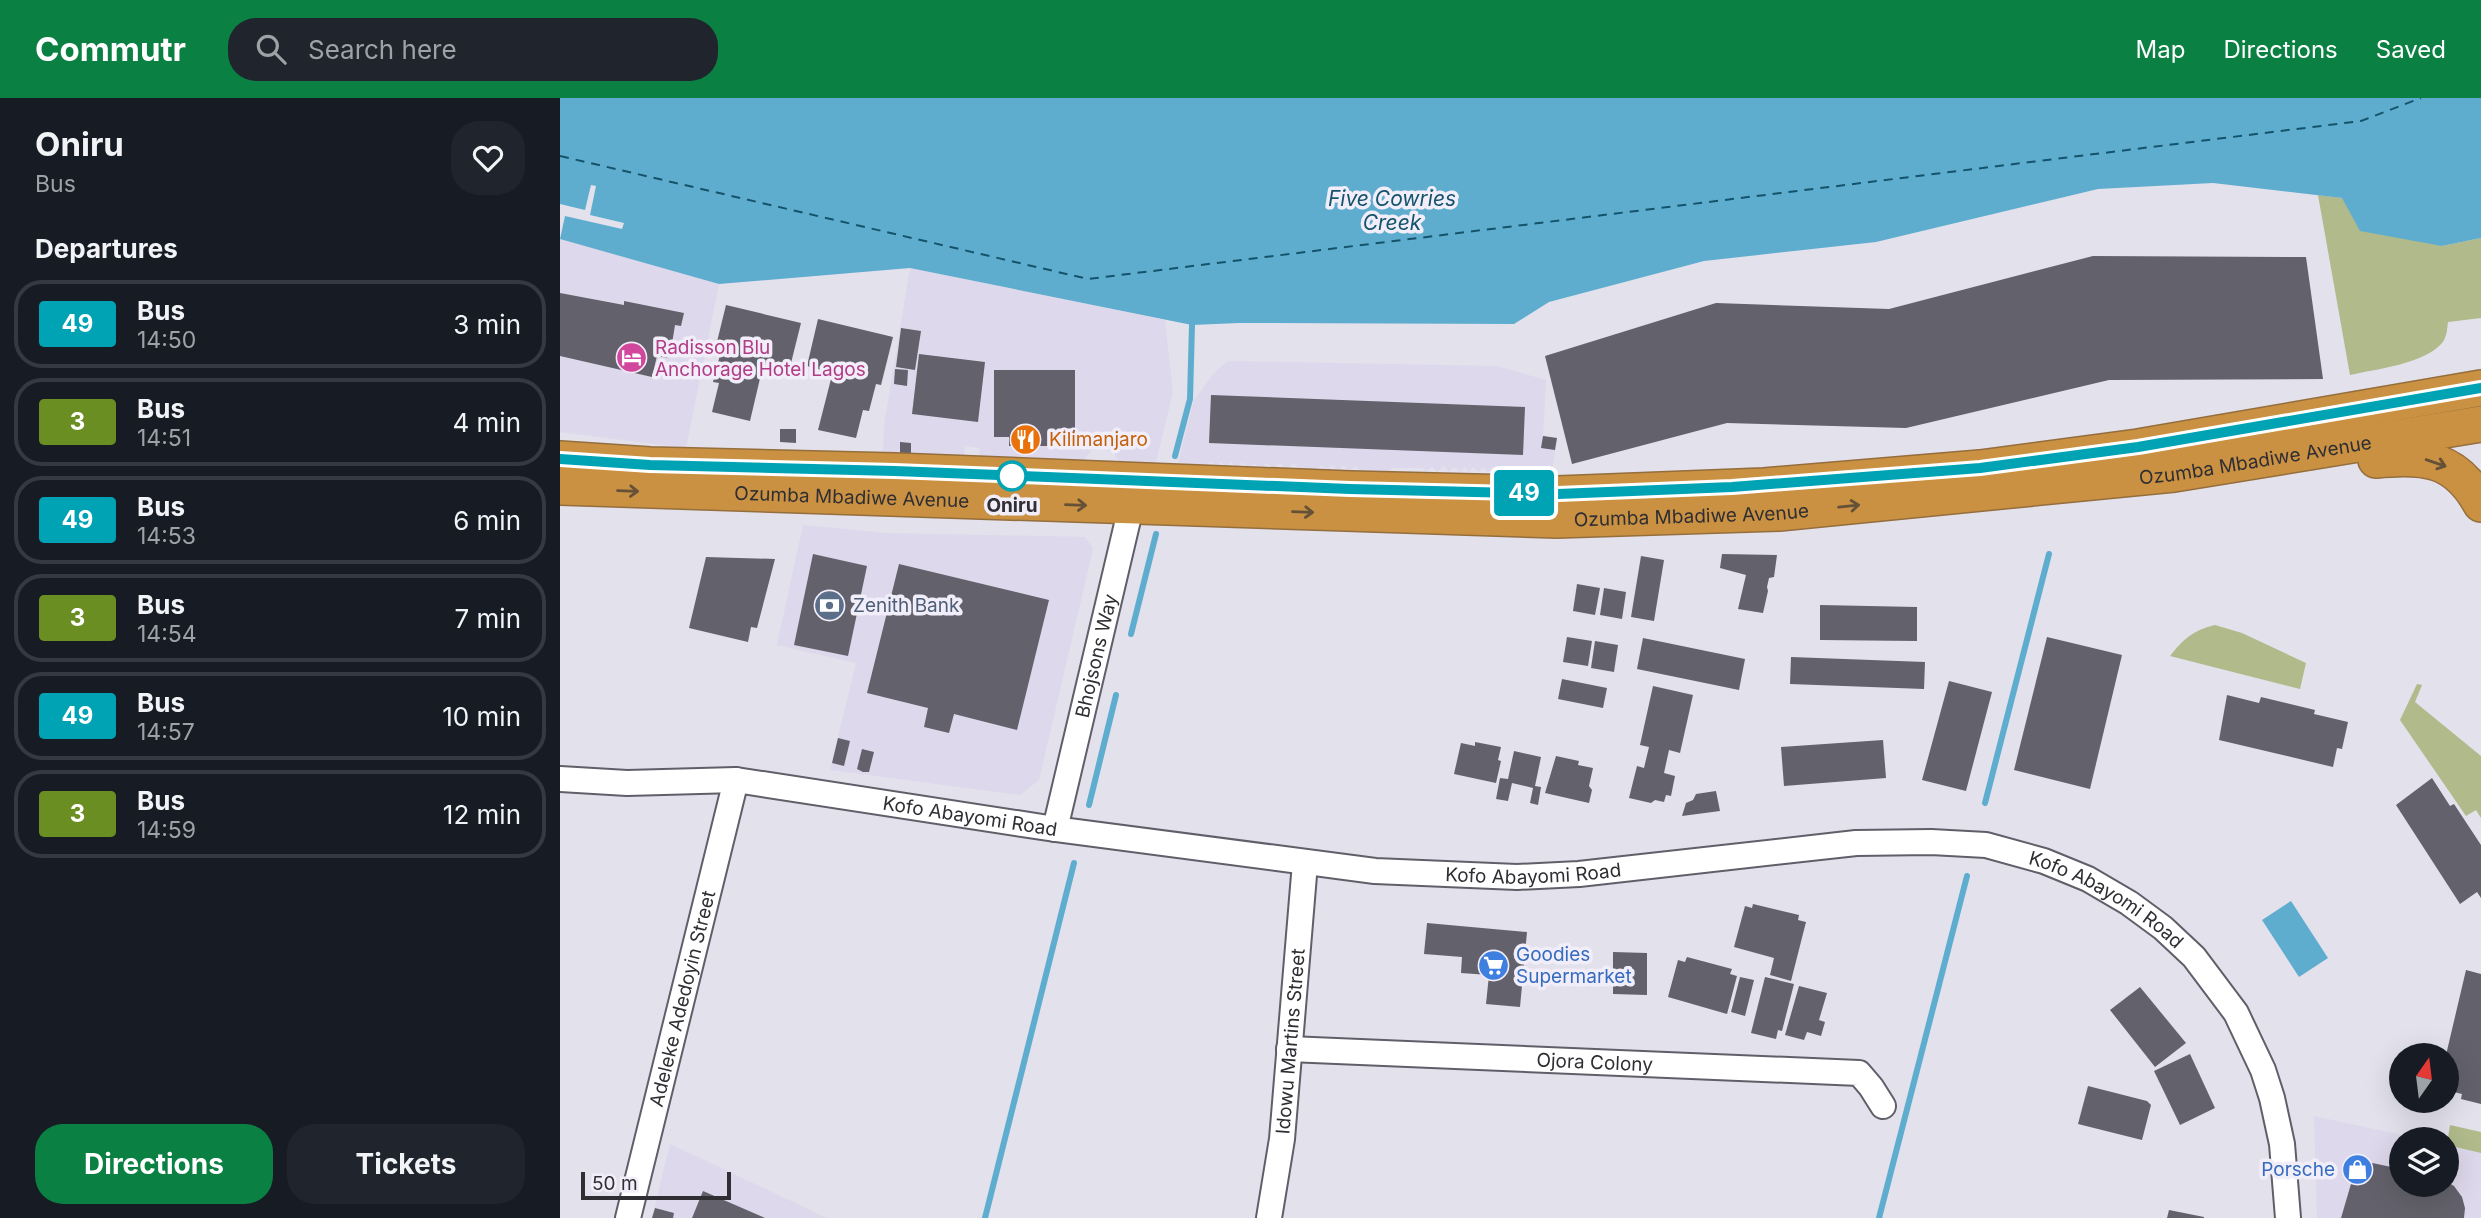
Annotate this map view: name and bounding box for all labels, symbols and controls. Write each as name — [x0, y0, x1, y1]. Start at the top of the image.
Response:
search box — [228, 18, 718, 81]
text: Commutr — [35, 29, 186, 69]
icon: search — [252, 30, 290, 68]
text: Search here — [308, 34, 457, 65]
text: Map — [2136, 35, 2185, 64]
text: Directions — [2223, 35, 2338, 64]
text: Saved — [2376, 35, 2446, 64]
button: heart — [451, 121, 525, 195]
text: Oniru — [35, 124, 124, 164]
text: Bus — [35, 170, 76, 198]
water label: Five Cowries Creek — [1328, 186, 1456, 235]
text: Departures — [35, 233, 178, 264]
text: Bus — [137, 295, 185, 326]
text: 49 — [62, 309, 93, 338]
text: 3 min — [453, 309, 521, 340]
text: 14:50 — [137, 326, 196, 354]
place label: Radisson Blu Anchorage Hotel Lagos — [655, 336, 866, 381]
hotel icon: Radisson Blu Anchorage Hotel Lagos — [615, 341, 649, 375]
text: Bus — [137, 393, 185, 424]
text: 3 — [70, 407, 85, 436]
text: 4 min — [452, 407, 521, 438]
restaurant icon: Kilimanjaro — [1009, 422, 1043, 456]
text: 14:51 — [137, 424, 191, 452]
place label: Kilimanjaro — [1049, 428, 1148, 451]
street label: Ozumba Mbadiwe Avenue — [2138, 431, 2373, 489]
one-way arrow — [2425, 458, 2447, 470]
marker: Oniru — [997, 461, 1027, 491]
line badge: 49 — [1492, 470, 1556, 516]
text: 49 — [1508, 478, 1540, 507]
street label: Ozumba Mbadiwe Avenue — [734, 482, 970, 513]
one-way arrow — [616, 484, 639, 498]
text: Bus — [137, 491, 185, 522]
place label: Oniru — [986, 494, 1038, 517]
one-way arrow — [1064, 499, 1087, 512]
street label: Ozumba Mbadiwe Avenue — [1574, 499, 1810, 531]
one-way arrow — [1837, 499, 1860, 512]
text: 49 — [62, 505, 93, 534]
text: 6 min — [453, 505, 521, 536]
one-way arrow — [1292, 505, 1315, 518]
text: 14:53 — [137, 522, 196, 550]
bank icon: Zenith Bank — [813, 588, 847, 622]
text: Bus — [137, 589, 185, 620]
street label: Bhojsons Way — [1071, 591, 1122, 720]
place label: Zenith Bank — [853, 594, 960, 617]
text: 3 — [70, 603, 85, 632]
text: 7 min — [455, 603, 521, 634]
text: 14:54 — [137, 620, 197, 648]
text: Bus — [137, 687, 185, 718]
text: 49 — [62, 701, 93, 730]
text: 10 min — [442, 701, 521, 732]
text: 14:57 — [137, 718, 195, 746]
text: Bus — [137, 785, 185, 816]
street label: Kofo Abayomi Road — [881, 792, 1059, 841]
text: 3 — [70, 799, 85, 828]
text: 12 min — [443, 799, 521, 830]
text: 14:59 — [137, 816, 196, 844]
street label: Kofo Abayomi Road — [2026, 846, 2188, 953]
street label: Kofo Abayomi Road — [1445, 858, 1622, 889]
street label: Adeleke Adedoyin Street — [645, 888, 720, 1109]
place label: Goodies Supermarket — [1516, 943, 1632, 988]
street label: Idowu Martins Street — [1271, 948, 1310, 1135]
supermarket icon: Goodies Supermarket — [1476, 948, 1510, 982]
north arrow — [2389, 1043, 2459, 1113]
map controls — [2389, 1043, 2459, 1197]
street label: Ojora Colony — [1536, 1048, 1654, 1076]
button: Directions — [35, 1124, 273, 1204]
button: Tickets — [287, 1124, 525, 1204]
button: layers — [2389, 1127, 2459, 1197]
shop icon: Porsche — [2341, 1152, 2375, 1186]
place label: Porsche — [2261, 1158, 2335, 1181]
scale bar — [581, 1169, 732, 1201]
text: 50 m — [592, 1172, 638, 1195]

